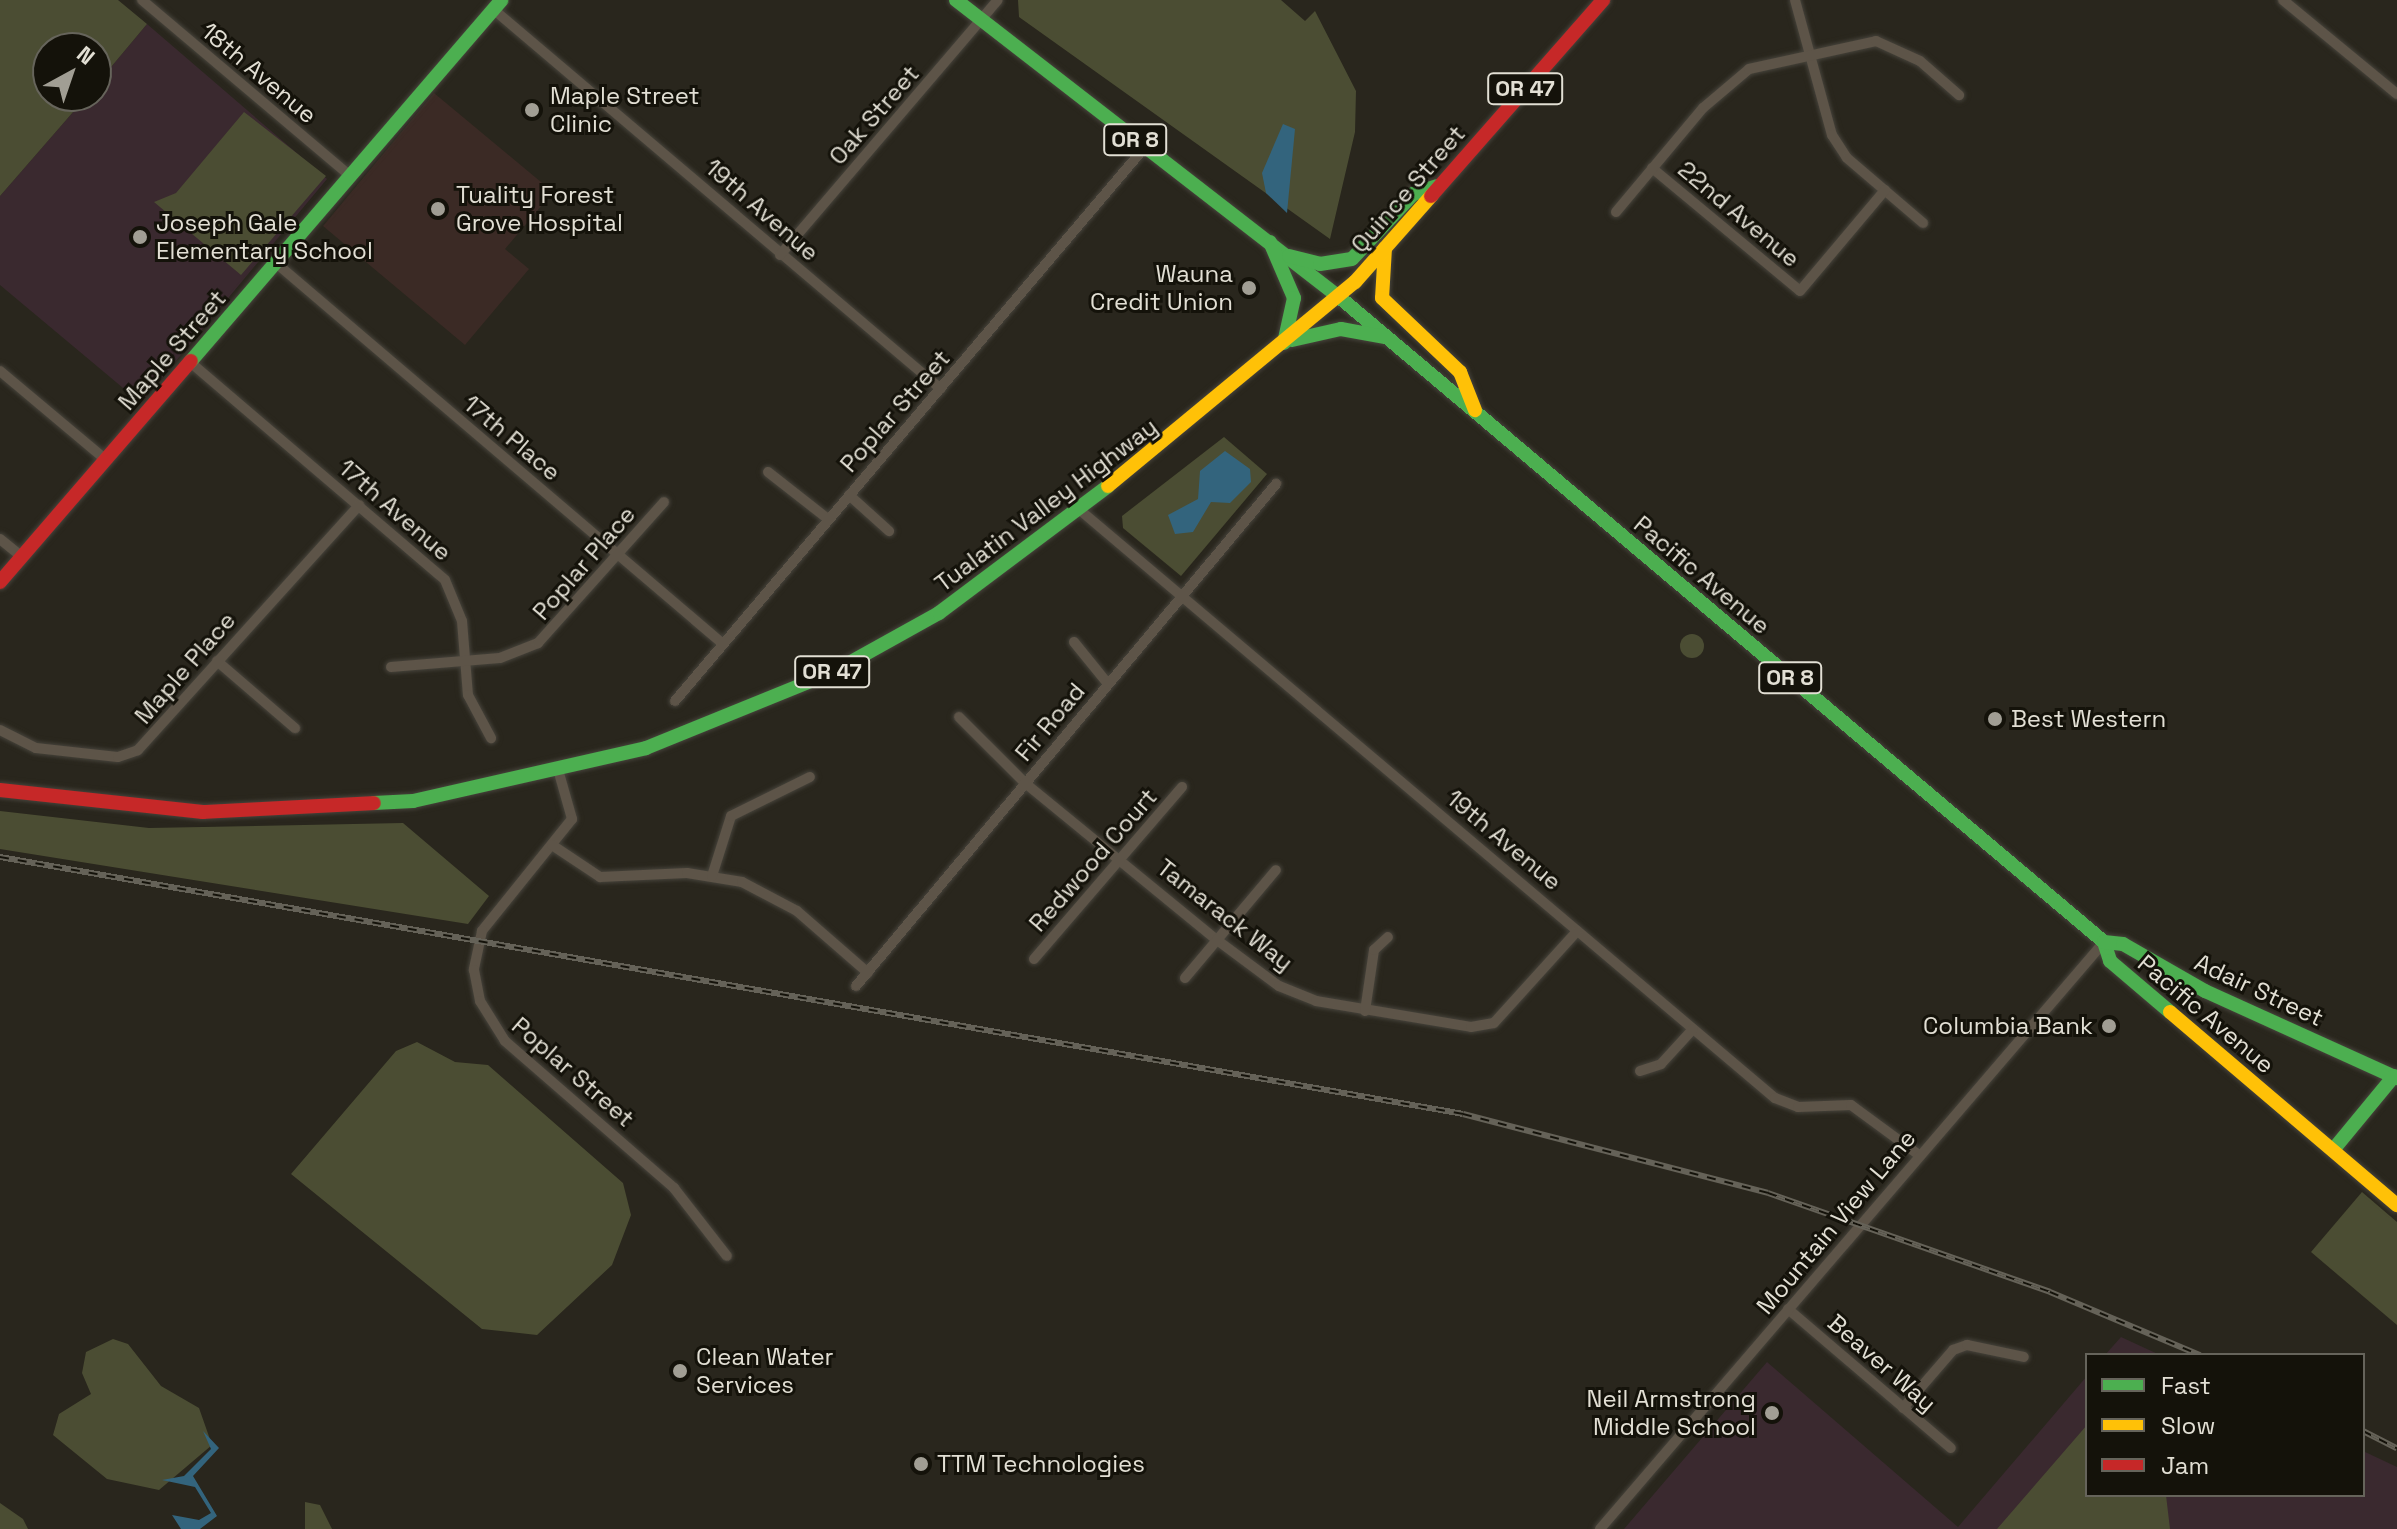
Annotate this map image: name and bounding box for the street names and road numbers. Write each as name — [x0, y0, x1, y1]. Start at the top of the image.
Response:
street label: 18th Avenue — [195, 16, 323, 130]
street label: Oak Street — [823, 59, 925, 171]
road number: OR 47 — [1487, 71, 1563, 107]
street label: Quince Street — [1345, 119, 1471, 259]
road number: OR 8 — [1103, 122, 1167, 158]
street label: 19th Avenue — [699, 153, 825, 267]
street label: 22nd Avenue — [1672, 155, 1806, 273]
street label: Maple Street — [112, 284, 232, 416]
street label: Poplar Street — [834, 344, 956, 478]
street label: 17th Place — [458, 389, 566, 487]
street label: Tualatin Valley Highway — [929, 412, 1163, 598]
street label: 17th Avenue — [333, 453, 457, 567]
street label: Poplar Place — [527, 500, 641, 626]
street label: Pacific Avenue — [1628, 510, 1776, 640]
street label: Maple Place — [129, 606, 241, 730]
road number: OR 47 — [794, 654, 870, 690]
road number: OR 8 — [1758, 660, 1822, 696]
street label: Fir Road — [1009, 677, 1091, 767]
street label: Redwood Court — [1023, 783, 1163, 937]
street label: 19th Avenue — [1441, 784, 1567, 896]
street label: Tamarack Way — [1151, 853, 1299, 977]
street label: Adair Street — [2190, 948, 2328, 1032]
street label: Pacific Avenue — [2132, 949, 2280, 1079]
street label: Poplar Street — [506, 1011, 640, 1133]
street label: Mountain View Lane — [1750, 1124, 1922, 1320]
street label: Beaver Way — [1822, 1308, 1942, 1418]

